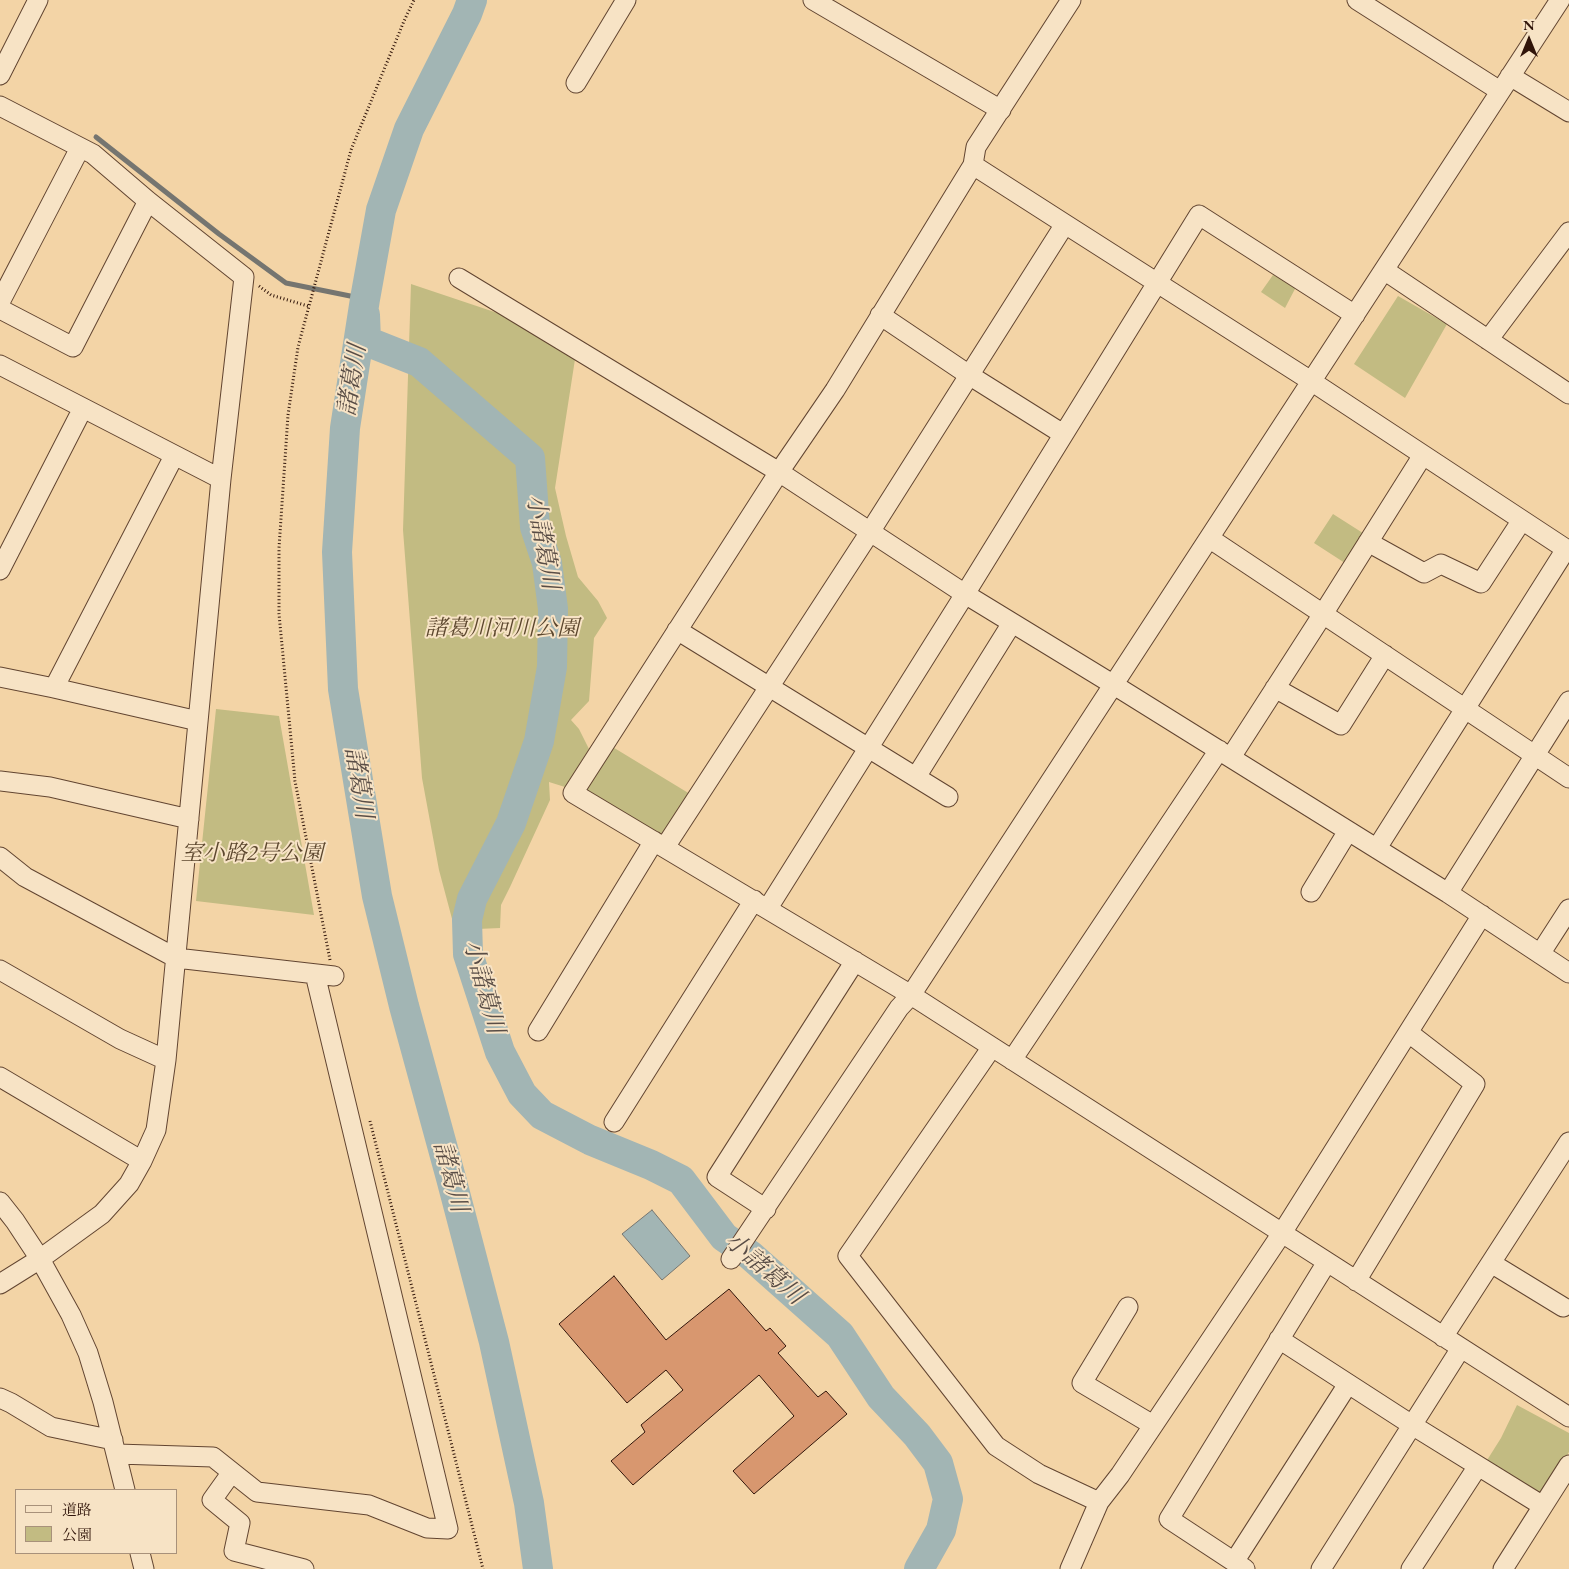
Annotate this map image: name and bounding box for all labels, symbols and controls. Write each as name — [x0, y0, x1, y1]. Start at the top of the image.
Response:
north arrow — [1504, 15, 1554, 65]
text: N — [1523, 16, 1535, 34]
water label: 諸葛川 — [333, 342, 373, 418]
water label: 小諸葛川 — [519, 492, 565, 592]
park label: 諸葛川河川公園 — [425, 616, 579, 642]
water label: 諸葛川 — [338, 745, 378, 821]
park label: 室小路2号公園 — [181, 841, 323, 867]
water label: 小諸葛川 — [457, 937, 509, 1037]
water label: 諸葛川 — [427, 1138, 473, 1216]
water label: 小諸葛川 — [718, 1227, 810, 1311]
legend — [15, 1489, 178, 1554]
text: 道路 — [62, 1500, 92, 1519]
text: 公園 — [62, 1525, 92, 1544]

